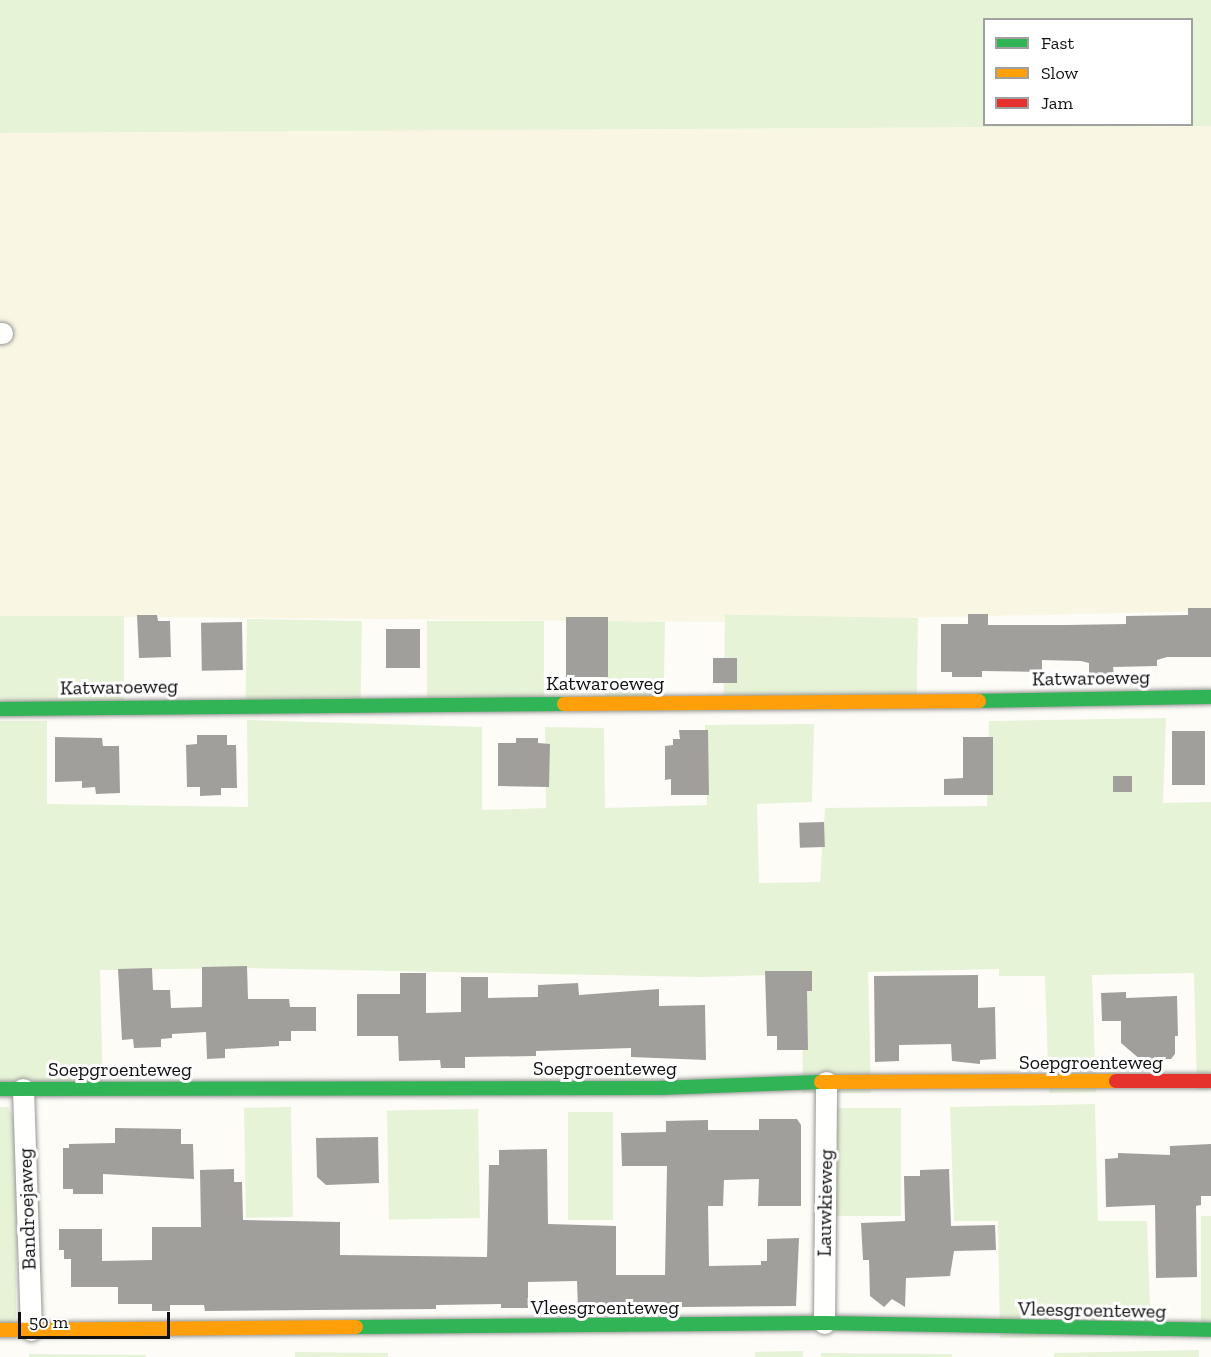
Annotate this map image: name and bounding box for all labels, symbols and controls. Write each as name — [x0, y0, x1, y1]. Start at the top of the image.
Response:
legend — [983, 18, 1193, 126]
text: Fast — [1041, 32, 1074, 54]
text: Slow — [1041, 62, 1078, 84]
text: Jam — [1041, 92, 1073, 114]
street label: Katwaroeweg — [1032, 665, 1150, 691]
street label: Katwaroeweg — [546, 671, 664, 695]
street label: Katwaroeweg — [60, 674, 178, 700]
street label: Soepgroenteweg — [1019, 1050, 1163, 1074]
street label: Soepgroenteweg — [533, 1056, 677, 1080]
street label: Soepgroenteweg — [48, 1057, 192, 1081]
street label: Bandroejaweg — [13, 1148, 41, 1270]
street label: Lauwkieweg — [812, 1149, 838, 1257]
street label: Vleesgroenteweg — [531, 1295, 679, 1319]
street label: Vleesgroenteweg — [1018, 1297, 1166, 1323]
scale bar — [21, 1300, 172, 1338]
text: 50 m — [29, 1311, 68, 1333]

